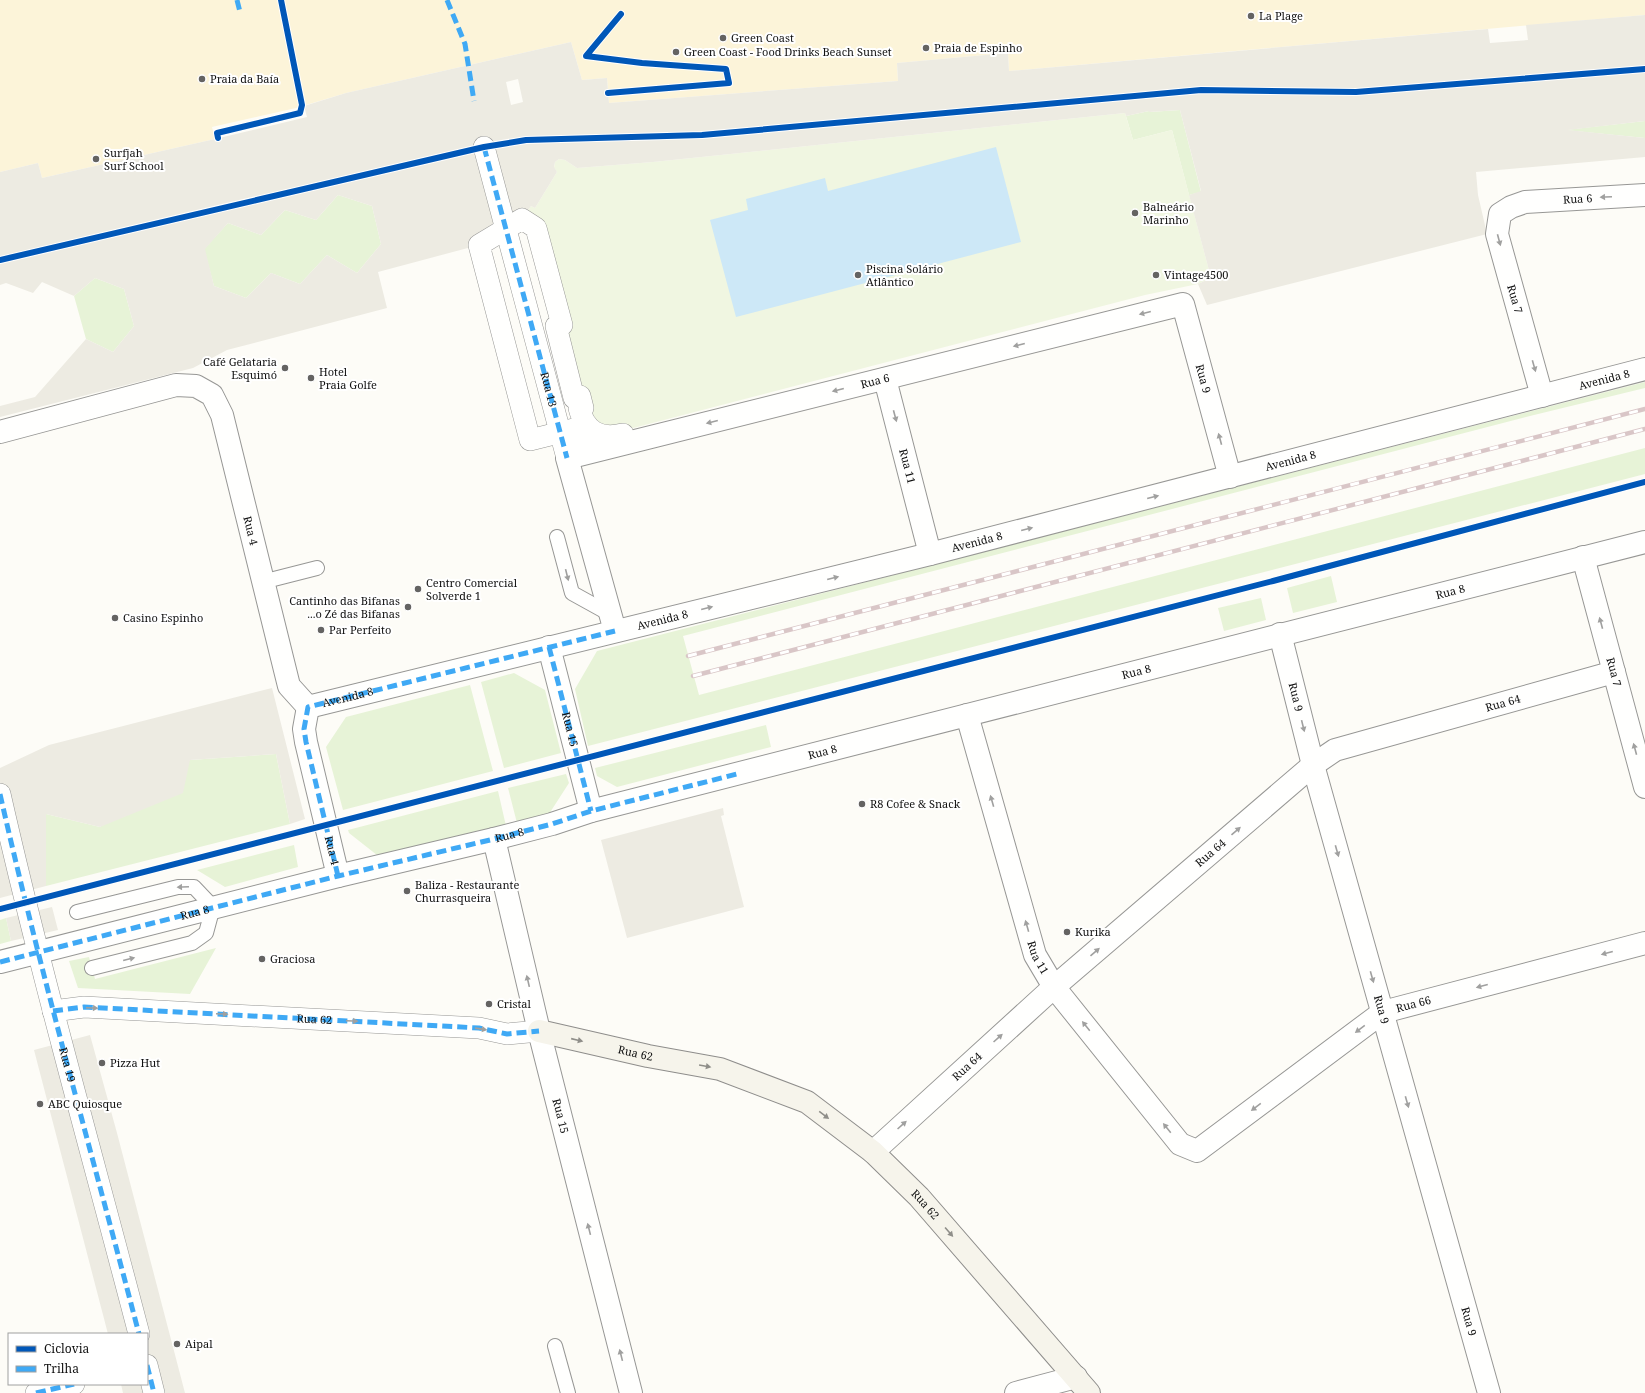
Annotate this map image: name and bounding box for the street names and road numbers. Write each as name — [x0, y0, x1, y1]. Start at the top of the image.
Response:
street label: Rua 6 — [1562, 190, 1593, 207]
street label: Rua 7 — [1504, 283, 1527, 315]
street label: Rua 9 — [1193, 362, 1215, 395]
street label: Avenida 8 — [1577, 365, 1631, 393]
street label: Rua 13 — [537, 370, 561, 409]
street label: Rua 6 — [859, 370, 891, 391]
street label: Avenida 8 — [1263, 446, 1318, 474]
street label: Rua 11 — [896, 447, 920, 485]
street label: Rua 4 — [240, 514, 262, 547]
street label: Avenida 8 — [950, 528, 1004, 555]
street label: Rua 8 — [1434, 580, 1466, 602]
street label: Avenida 8 — [635, 606, 689, 633]
street label: Rua 7 — [1603, 656, 1626, 688]
street label: Rua 8 — [1120, 660, 1152, 682]
street label: Rua 9 — [1285, 681, 1307, 713]
street label: Avenida 8 — [321, 683, 375, 710]
street label: Rua 64 — [1484, 691, 1522, 715]
street label: Rua 15 — [559, 710, 582, 748]
street label: Rua 8 — [806, 741, 838, 762]
street label: Rua 8 — [493, 824, 525, 845]
street label: Rua 4 — [322, 834, 343, 866]
street label: Rua 64 — [1192, 835, 1229, 870]
street label: Rua 8 — [179, 901, 211, 923]
street label: Rua 11 — [1024, 939, 1053, 977]
street label: Rua 66 — [1394, 992, 1432, 1015]
street label: Rua 9 — [1371, 993, 1393, 1026]
street label: Rua 62 — [296, 1010, 333, 1027]
street label: Rua 62 — [617, 1041, 654, 1064]
street label: Rua 19 — [56, 1045, 80, 1084]
street label: Rua 64 — [948, 1049, 985, 1084]
street label: Rua 15 — [549, 1097, 573, 1135]
street label: Rua 62 — [908, 1186, 943, 1222]
street label: Rua 9 — [1458, 1305, 1481, 1338]

